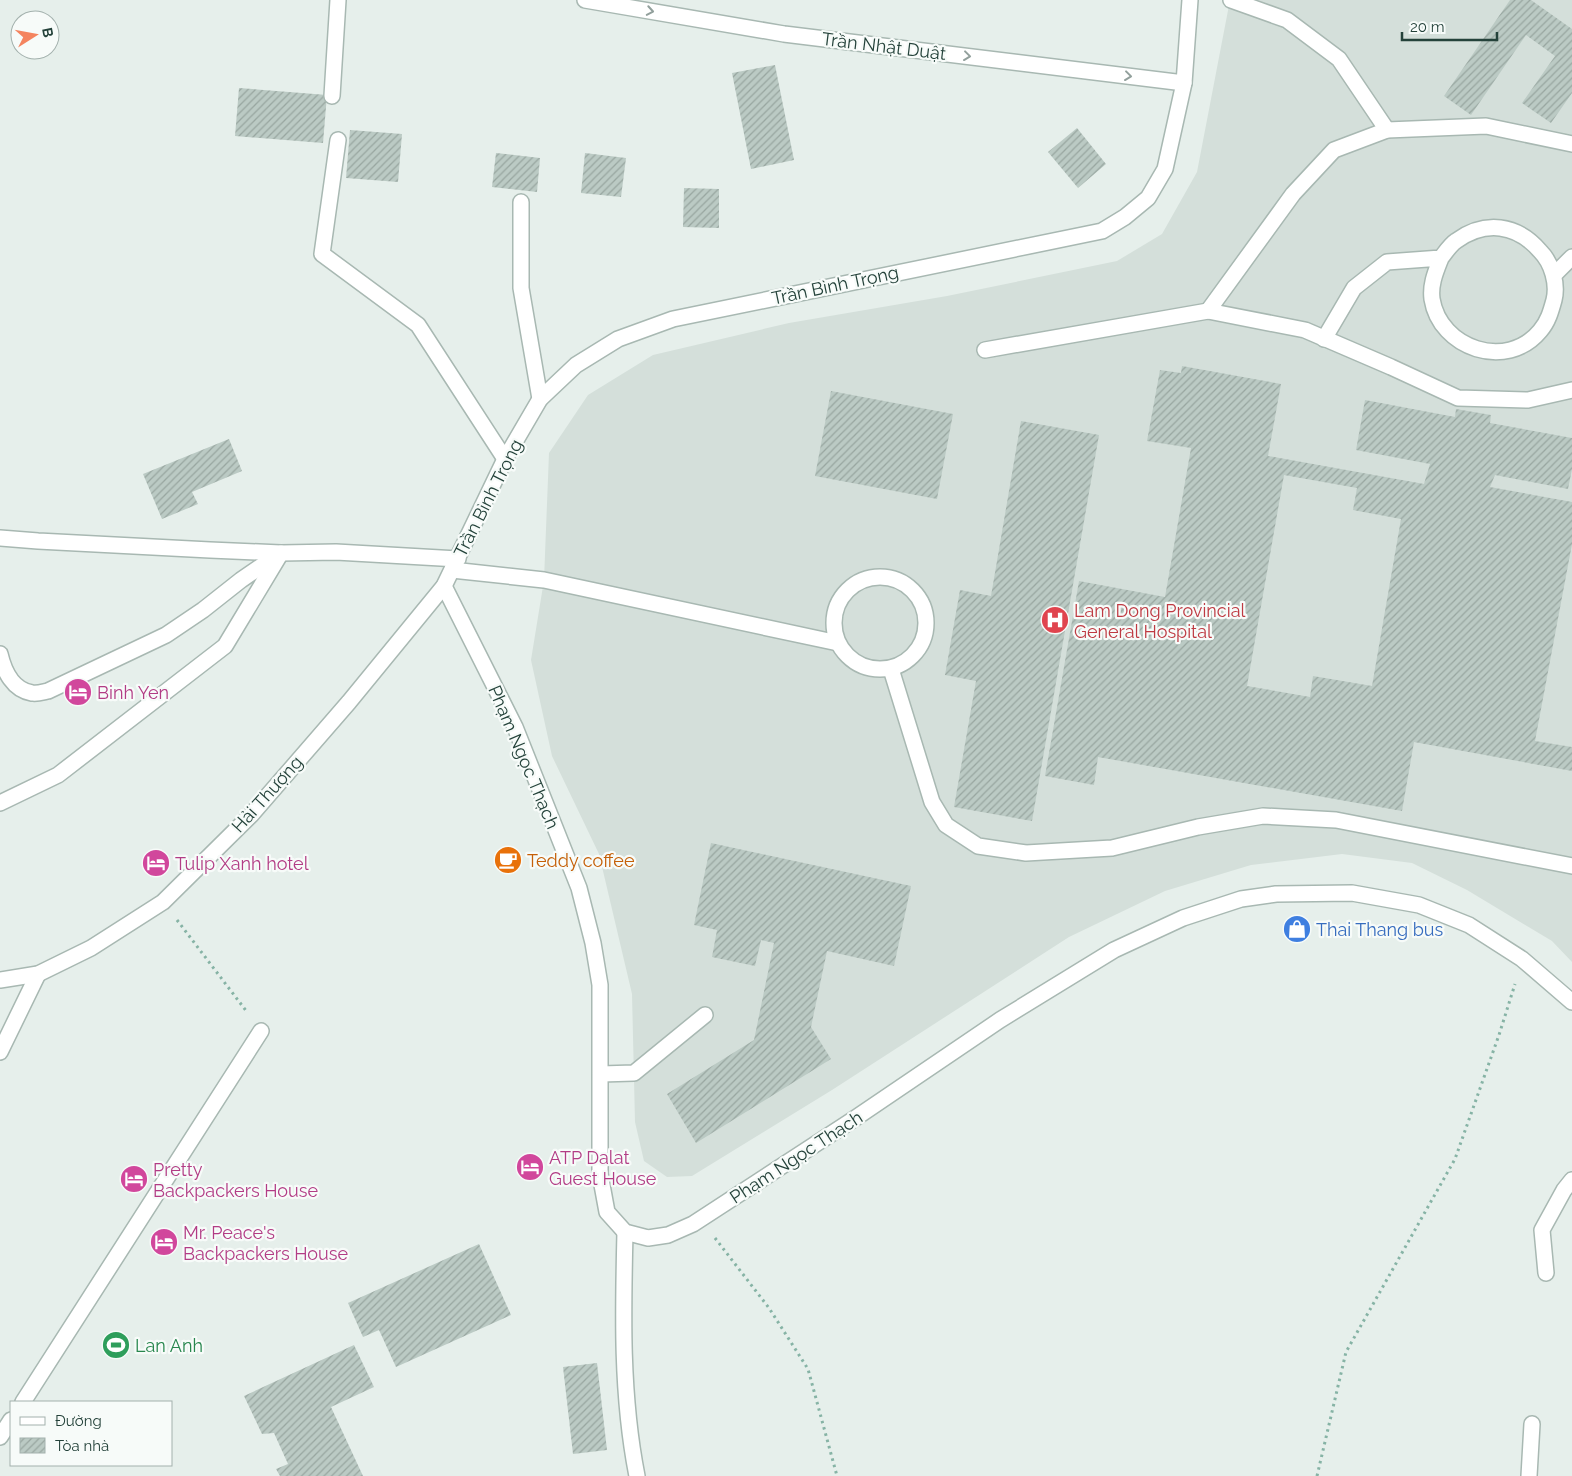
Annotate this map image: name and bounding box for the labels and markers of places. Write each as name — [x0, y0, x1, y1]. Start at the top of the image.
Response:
place label: Lam Dong Provincial General Hospital — [1074, 600, 1245, 642]
hospital icon: Lam Dong Provincial General Hospital — [1040, 605, 1070, 635]
hotel icon: Binh Yen — [63, 677, 93, 707]
place label: Binh Yen — [97, 682, 169, 703]
cafe icon: Teddy coffee — [493, 845, 523, 875]
hotel icon: Tulip Xanh hotel — [141, 848, 171, 878]
place label: Teddy coffee — [527, 850, 635, 871]
place label: Tulip Xanh hotel — [175, 853, 309, 874]
shop icon: Thai Thang bus — [1282, 914, 1312, 944]
place label: Thai Thang bus — [1316, 919, 1444, 940]
place label: ATP Dalat Guest House — [549, 1147, 657, 1189]
hotel icon: ATP Dalat Guest House — [515, 1152, 545, 1182]
place label: Pretty Backpackers House — [153, 1159, 318, 1201]
hotel icon: Pretty Backpackers House — [119, 1164, 149, 1194]
place label: Mr. Peace's Backpackers House — [183, 1222, 348, 1264]
hotel icon: Mr. Peace's Backpackers House — [149, 1227, 179, 1257]
sports icon: Lan Anh — [101, 1330, 131, 1360]
place label: Lan Anh — [135, 1335, 203, 1356]

